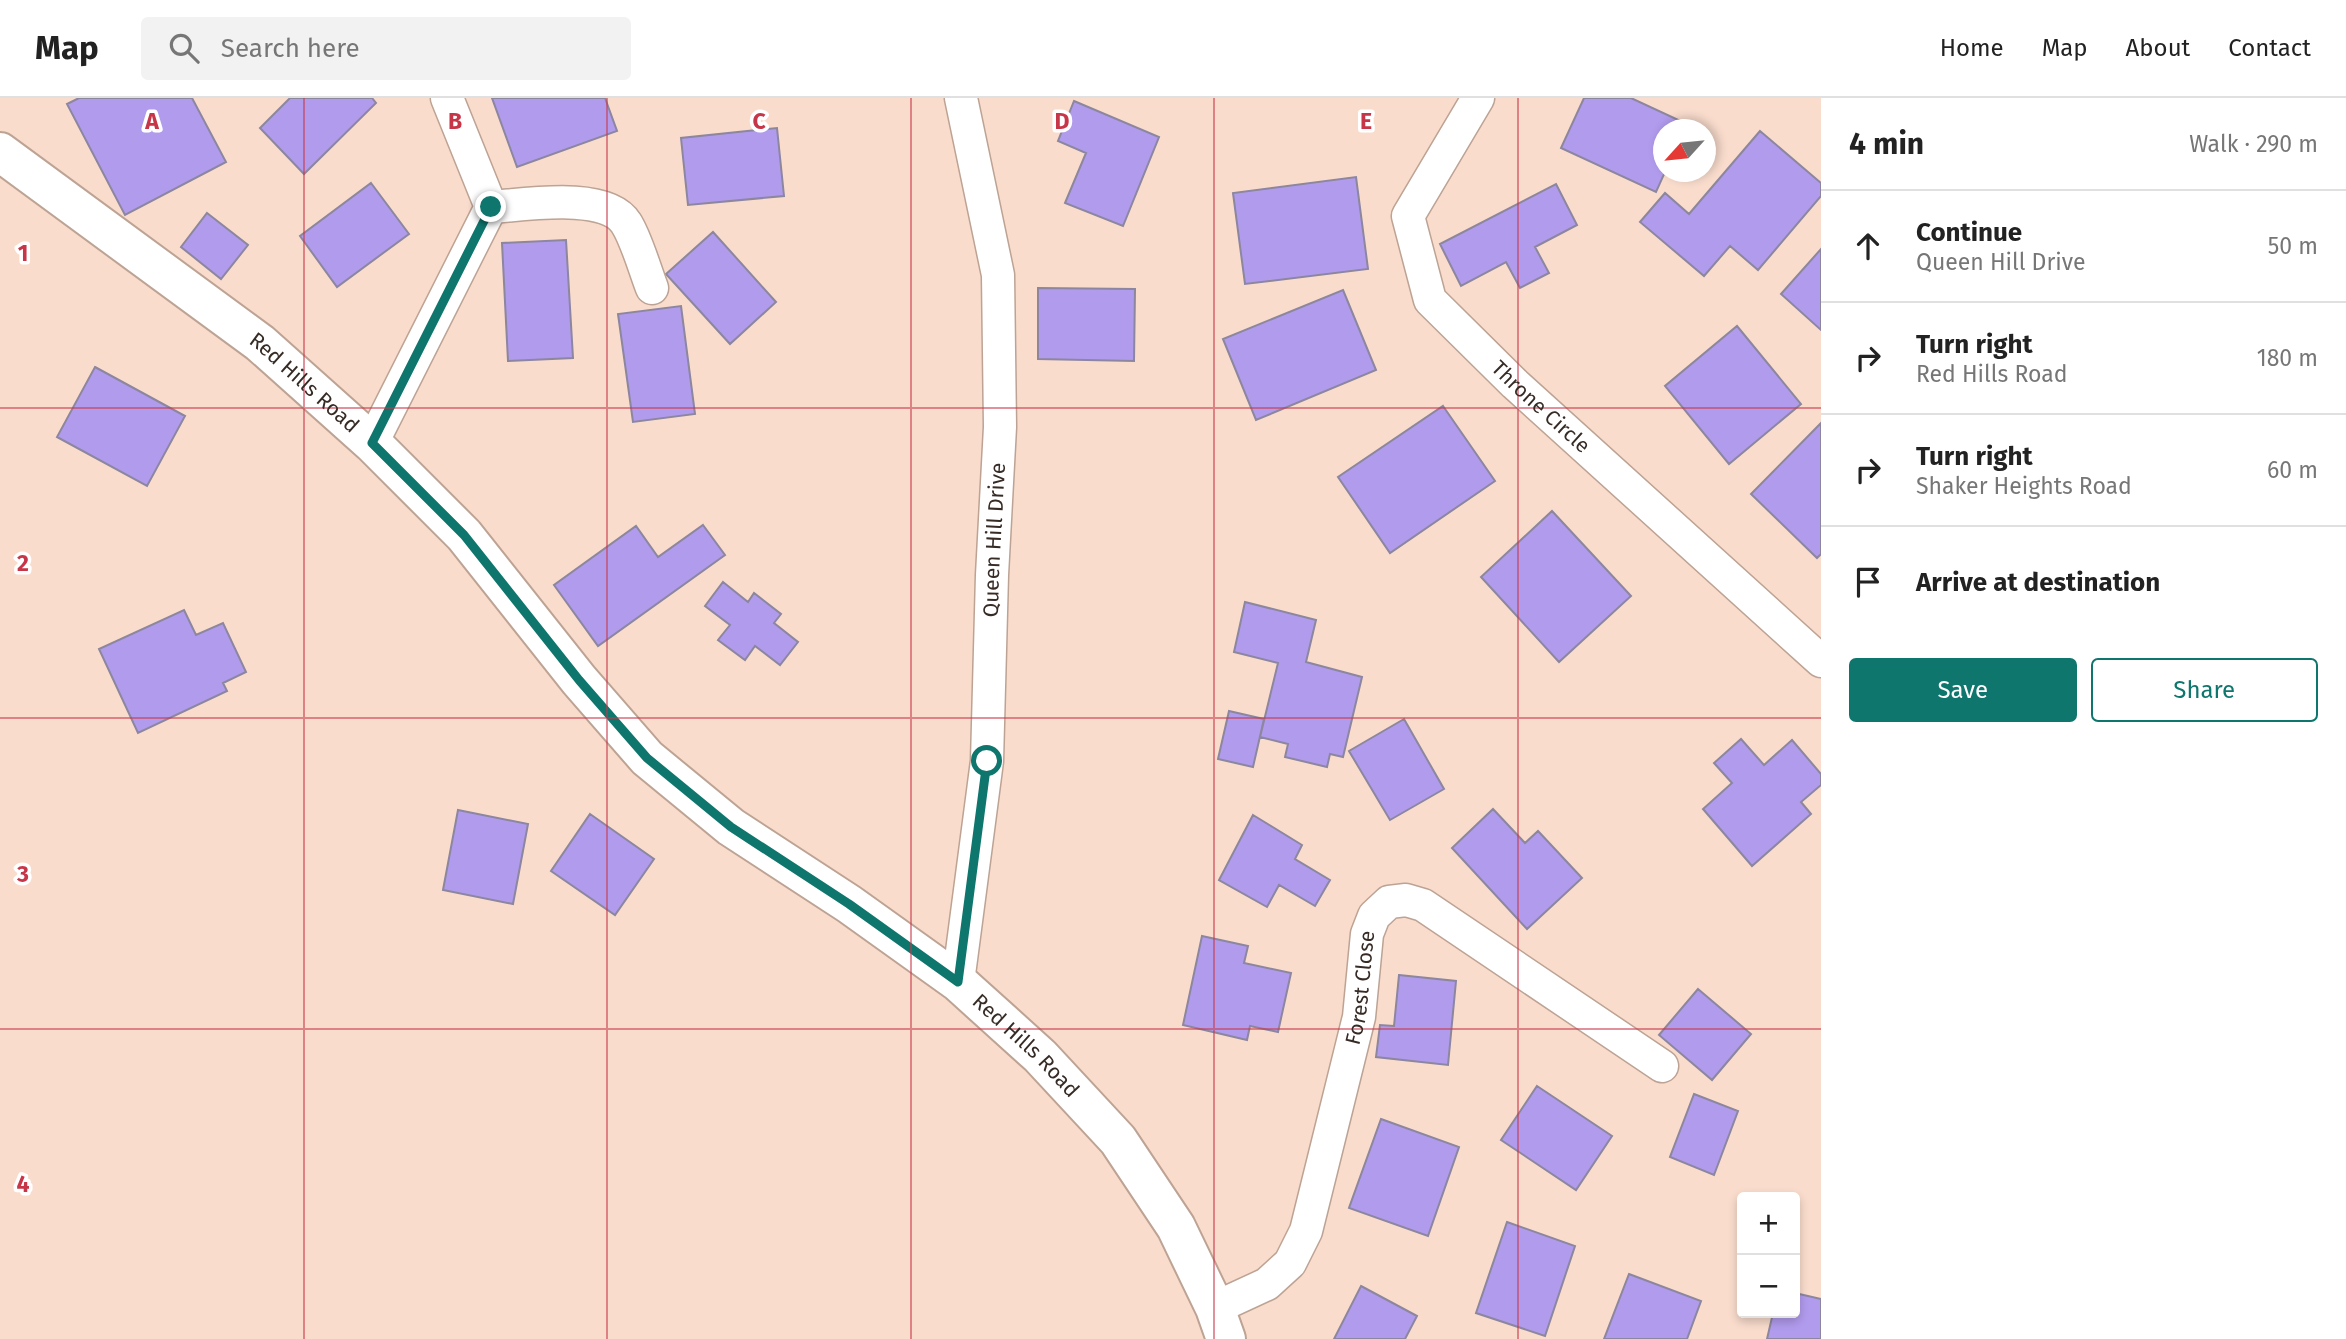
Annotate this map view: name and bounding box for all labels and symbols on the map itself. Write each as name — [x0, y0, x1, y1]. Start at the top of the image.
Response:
text: A — [144, 107, 159, 135]
text: B — [448, 107, 462, 135]
text: C — [752, 107, 766, 135]
text: D — [1055, 107, 1070, 135]
text: E — [1360, 107, 1372, 135]
north arrow — [1653, 119, 1716, 182]
route end — [475, 191, 506, 222]
text: 1 — [18, 239, 28, 267]
street label: Red Hills Road — [244, 327, 365, 438]
street label: Throne Circle — [1486, 355, 1596, 459]
street label: Queen Hill Drive — [978, 462, 1011, 618]
text: 2 — [17, 549, 29, 577]
route start — [971, 745, 1002, 776]
text: 3 — [16, 860, 29, 888]
street label: Forest Close — [1340, 929, 1380, 1047]
street label: Red Hills Road — [967, 988, 1085, 1103]
text: 4 — [17, 1170, 30, 1198]

